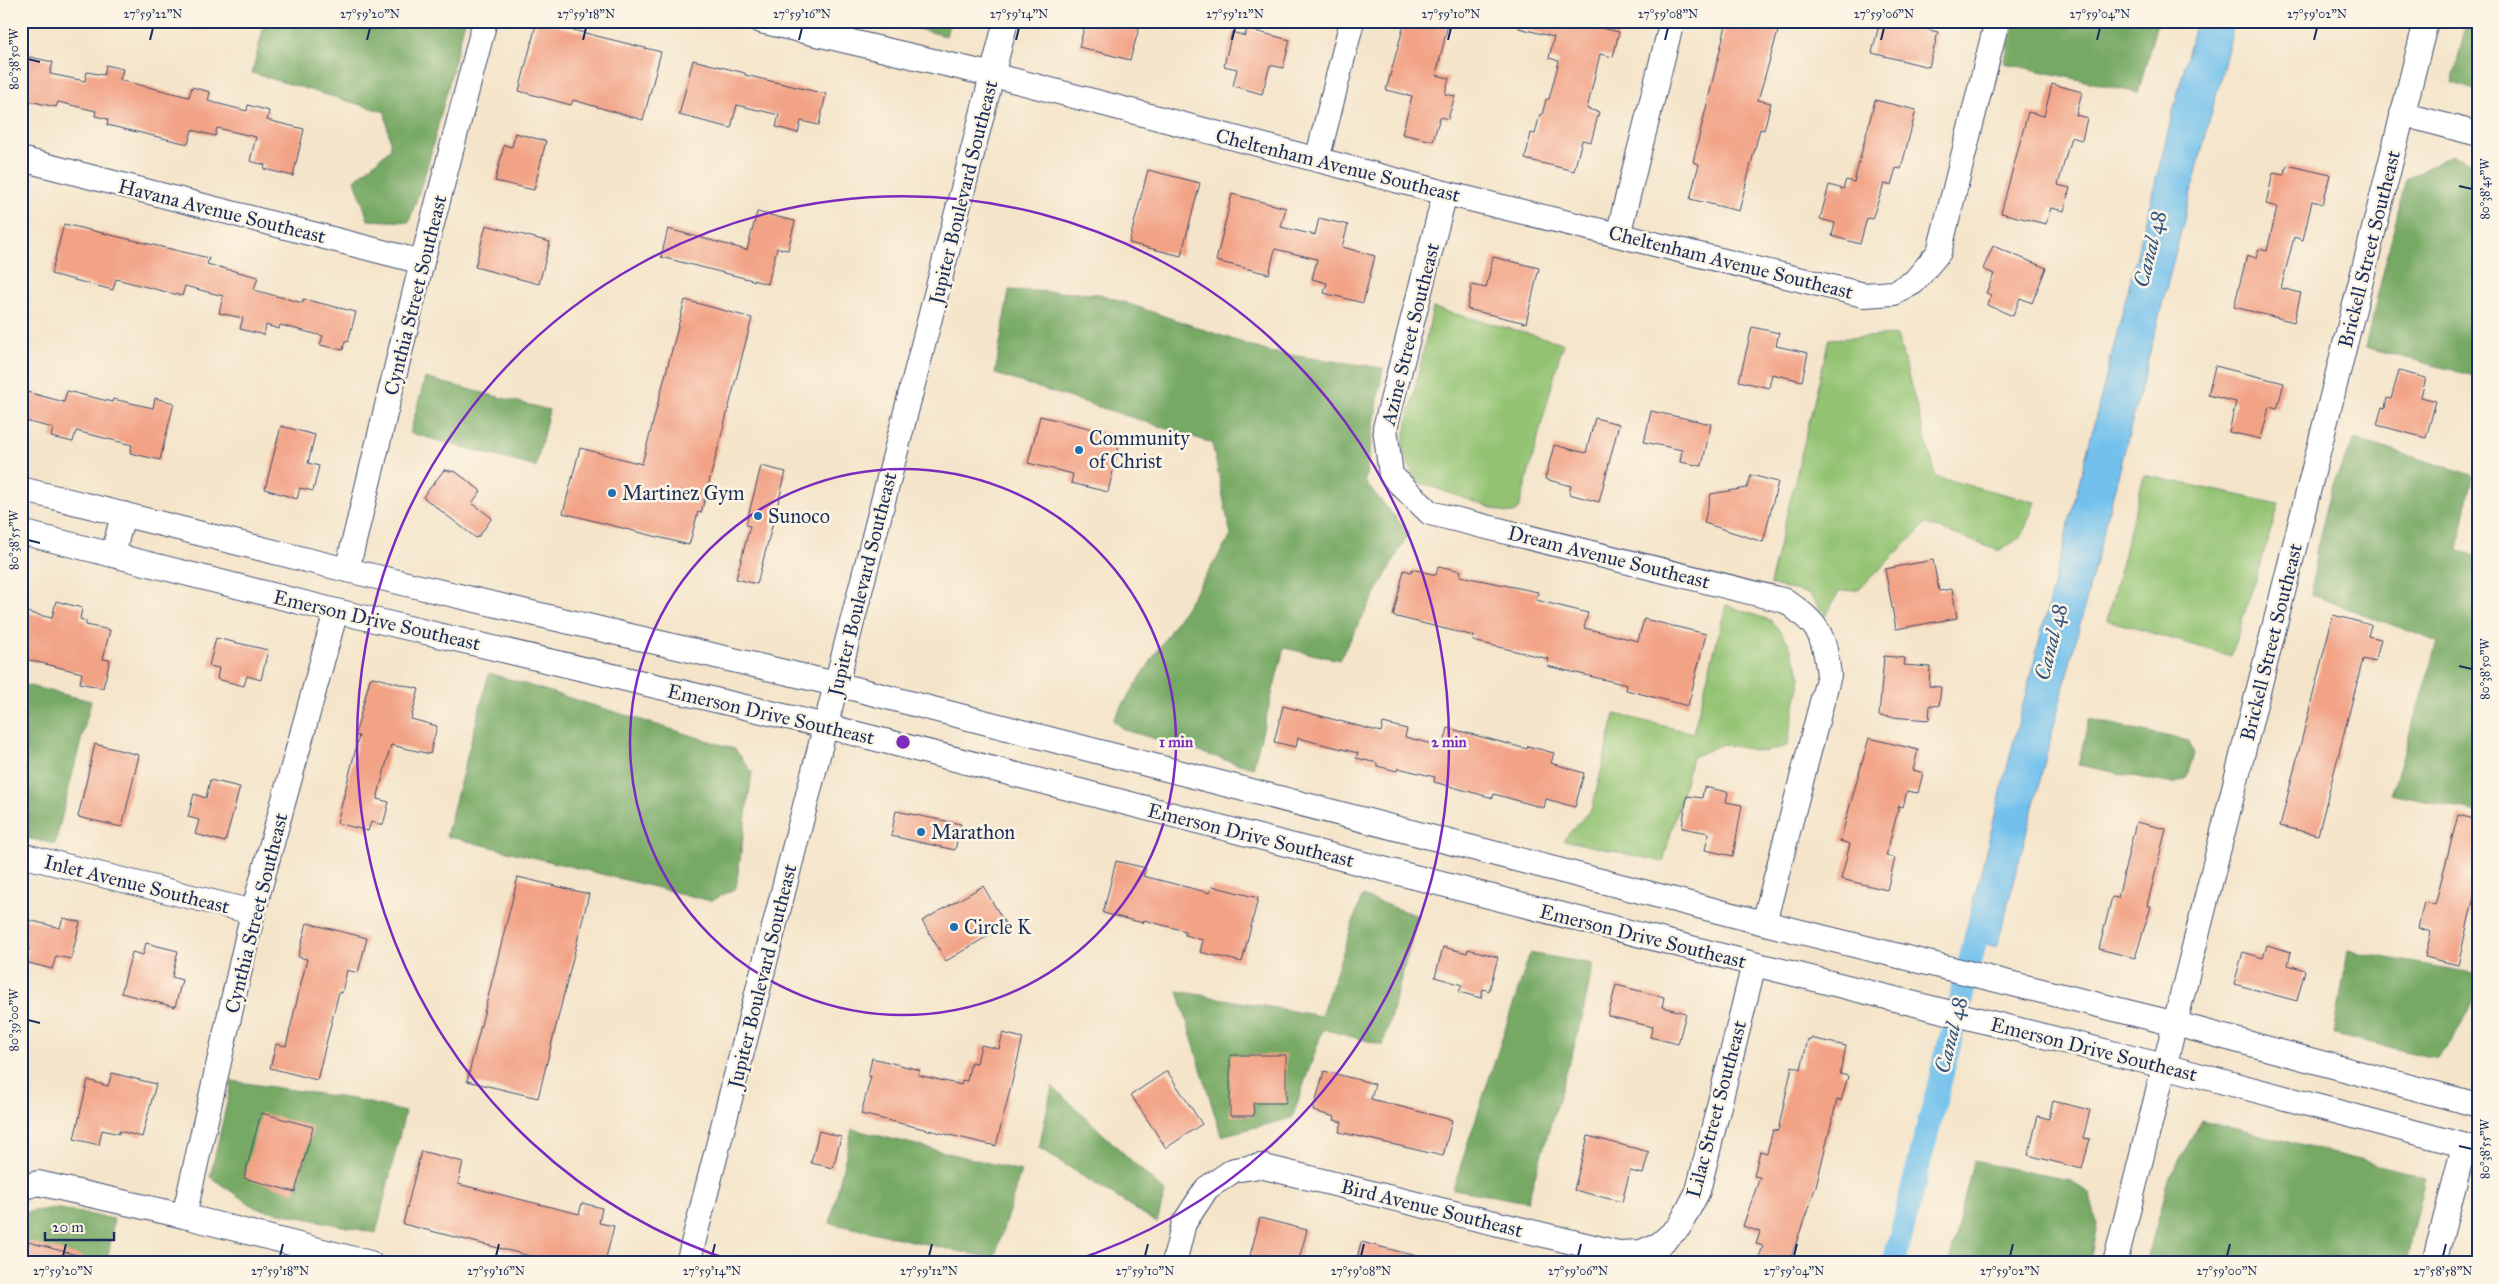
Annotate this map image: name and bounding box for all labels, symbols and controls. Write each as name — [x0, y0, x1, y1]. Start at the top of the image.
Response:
text: 27°59'22"N — [124, 7, 182, 21]
text: 27°59'20"N — [340, 7, 400, 21]
text: 27°59'18"N — [557, 7, 615, 21]
text: 27°59'16"N — [773, 7, 831, 21]
text: 27°59'14"N — [990, 7, 1048, 21]
text: 27°59'12"N — [1206, 7, 1264, 21]
text: 27°59'10"N — [1422, 7, 1480, 21]
text: 27°59'08"N — [1638, 7, 1698, 21]
text: 27°59'06"N — [1854, 7, 1914, 21]
text: 27°59'04"N — [2070, 7, 2130, 21]
text: 27°59'02"N — [2287, 7, 2347, 21]
text: 80°38'50"W — [7, 28, 21, 90]
street label: Jupiter Boulevard Southeast — [923, 77, 1003, 309]
street label: Cheltenham Avenue Southeast — [1213, 123, 1463, 207]
street label: Brickell Street Southeast — [2333, 148, 2405, 350]
text: 80°38'45"W — [2478, 158, 2492, 220]
street label: Havana Avenue Southeast — [116, 174, 328, 248]
street label: Cynthia Street Southeast — [378, 192, 452, 398]
water label: Canal 48 — [2128, 208, 2172, 290]
street label: Cheltenham Avenue Southeast — [1606, 220, 1856, 304]
street label: Azine Street Southeast — [1375, 240, 1444, 429]
place label: Community of Christ — [1089, 426, 1190, 473]
marker: Community of Christ — [1073, 444, 1085, 456]
street label: Jupiter Boulevard Southeast — [822, 469, 902, 701]
place label: Martinez Gym — [622, 481, 745, 505]
marker: Martinez Gym — [606, 487, 618, 499]
place label: Sunoco — [768, 504, 830, 528]
text: 80°38'55"W — [7, 509, 21, 570]
marker: Sunoco — [752, 510, 764, 522]
street label: Dream Avenue Southeast — [1506, 520, 1712, 594]
street label: Brickell Street Southeast — [2235, 541, 2307, 743]
street label: Emerson Drive Southeast — [271, 584, 483, 656]
water label: Canal 48 — [2029, 601, 2073, 683]
text: 80°38'50"W — [2478, 638, 2492, 700]
street label: Emerson Drive Southeast — [665, 678, 877, 750]
centre of rings — [894, 733, 912, 751]
text: 1 min — [1159, 733, 1194, 751]
text: 2 min — [1431, 733, 1468, 751]
street label: Emerson Drive Southeast — [1145, 798, 1357, 872]
street label: Cynthia Street Southeast — [219, 810, 293, 1016]
place label: Marathon — [931, 820, 1015, 844]
marker: Marathon — [915, 826, 927, 838]
street label: Inlet Avenue Southeast — [42, 849, 232, 919]
street label: Jupiter Boulevard Southeast — [722, 861, 802, 1093]
street label: Emerson Drive Southeast — [1537, 899, 1749, 973]
place label: Circle K — [964, 915, 1032, 939]
marker: Circle K — [948, 921, 960, 933]
text: 80°39'00"W — [7, 988, 21, 1051]
water label: Canal 48 — [1929, 994, 1973, 1076]
street label: Emerson Drive Southeast — [1988, 1012, 2200, 1086]
street label: Lilac Street Southeast — [1681, 1018, 1751, 1200]
text: 80°38'55"W — [2478, 1118, 2492, 1179]
street label: Bird Avenue Southeast — [1339, 1174, 1525, 1242]
scale bar — [45, 1209, 114, 1241]
text: 20 m — [52, 1218, 84, 1236]
text: 27°59'20"N — [33, 1264, 93, 1278]
text: 27°59'18"N — [251, 1264, 309, 1278]
text: 27°59'16"N — [467, 1264, 525, 1278]
text: 27°59'14"N — [683, 1264, 741, 1278]
text: 27°59'12"N — [900, 1264, 958, 1278]
text: 27°59'10"N — [1116, 1264, 1174, 1278]
text: 27°59'08"N — [1331, 1264, 1391, 1278]
text: 27°59'06"N — [1548, 1264, 1608, 1278]
text: 27°59'04"N — [1764, 1264, 1824, 1278]
text: 27°59'02"N — [1980, 1264, 2040, 1278]
text: 27°59'00"N — [2196, 1264, 2258, 1278]
text: 27°58'58"N — [2413, 1264, 2473, 1278]

